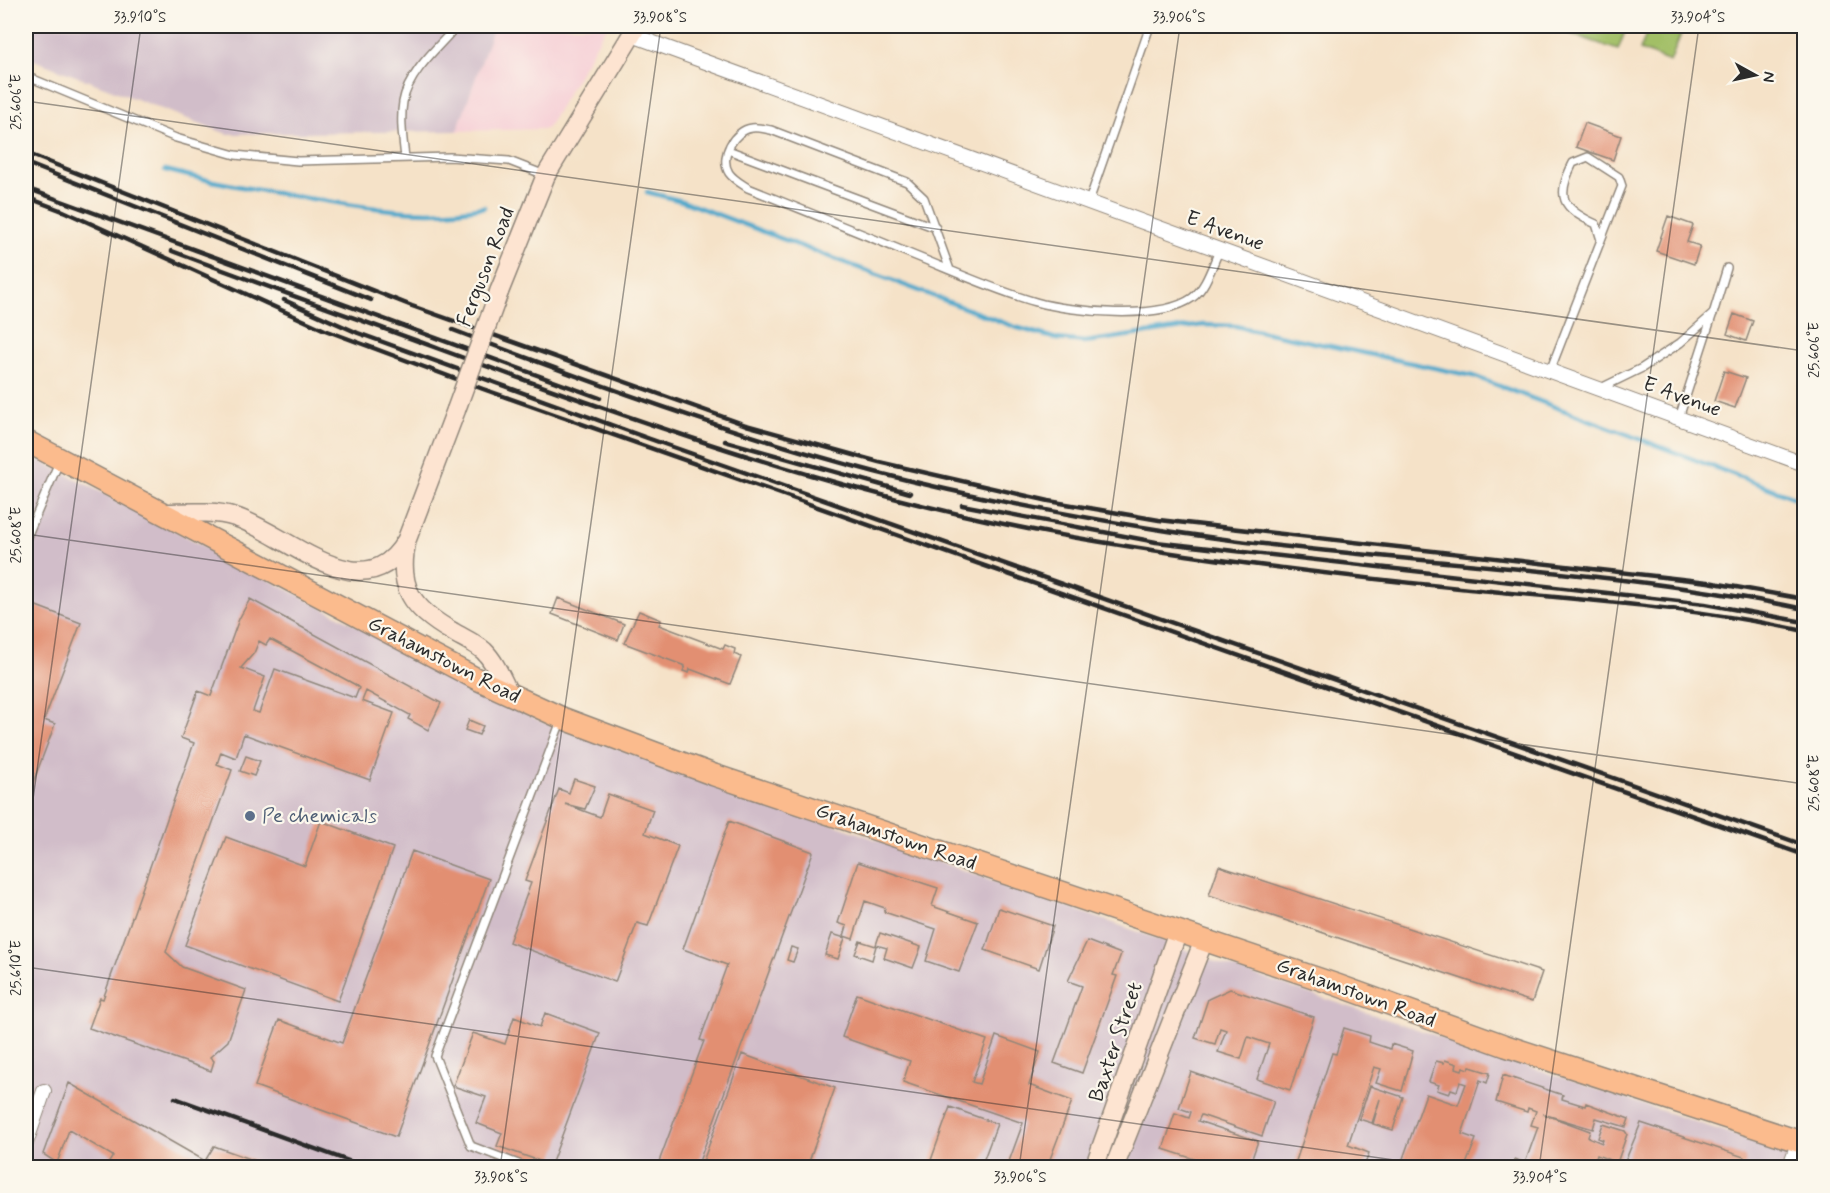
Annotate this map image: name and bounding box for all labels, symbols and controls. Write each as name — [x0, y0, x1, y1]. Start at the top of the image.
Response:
text: 33.910°S — [114, 8, 166, 28]
text: 33.908°S — [633, 8, 687, 28]
text: 33.906°S — [1152, 8, 1206, 28]
text: 33.904°S — [1671, 8, 1725, 28]
north arrow — [1725, 45, 1785, 105]
text: N — [1757, 70, 1780, 84]
text: 25.606°E — [7, 74, 27, 130]
street label: Ferguson Road — [450, 203, 523, 331]
street label: E Avenue — [1182, 204, 1268, 258]
text: 25.606°E — [1805, 322, 1825, 378]
street label: E Avenue — [1639, 370, 1725, 424]
text: 25.608°E — [7, 506, 27, 564]
street label: Grahamstown Road — [363, 609, 525, 711]
text: 25.608°E — [1805, 754, 1825, 812]
street label: Grahamstown Road — [812, 796, 980, 878]
place label: Pe chemicals — [262, 802, 377, 830]
marker: Pe chemicals — [243, 809, 257, 823]
text: 25.610°E — [7, 940, 27, 996]
street label: Grahamstown Road — [1272, 951, 1440, 1035]
street label: Baxter Street — [1082, 978, 1150, 1106]
text: 33.908°S — [474, 1168, 528, 1188]
text: 33.906°S — [993, 1168, 1047, 1188]
text: 33.904°S — [1513, 1168, 1567, 1188]

